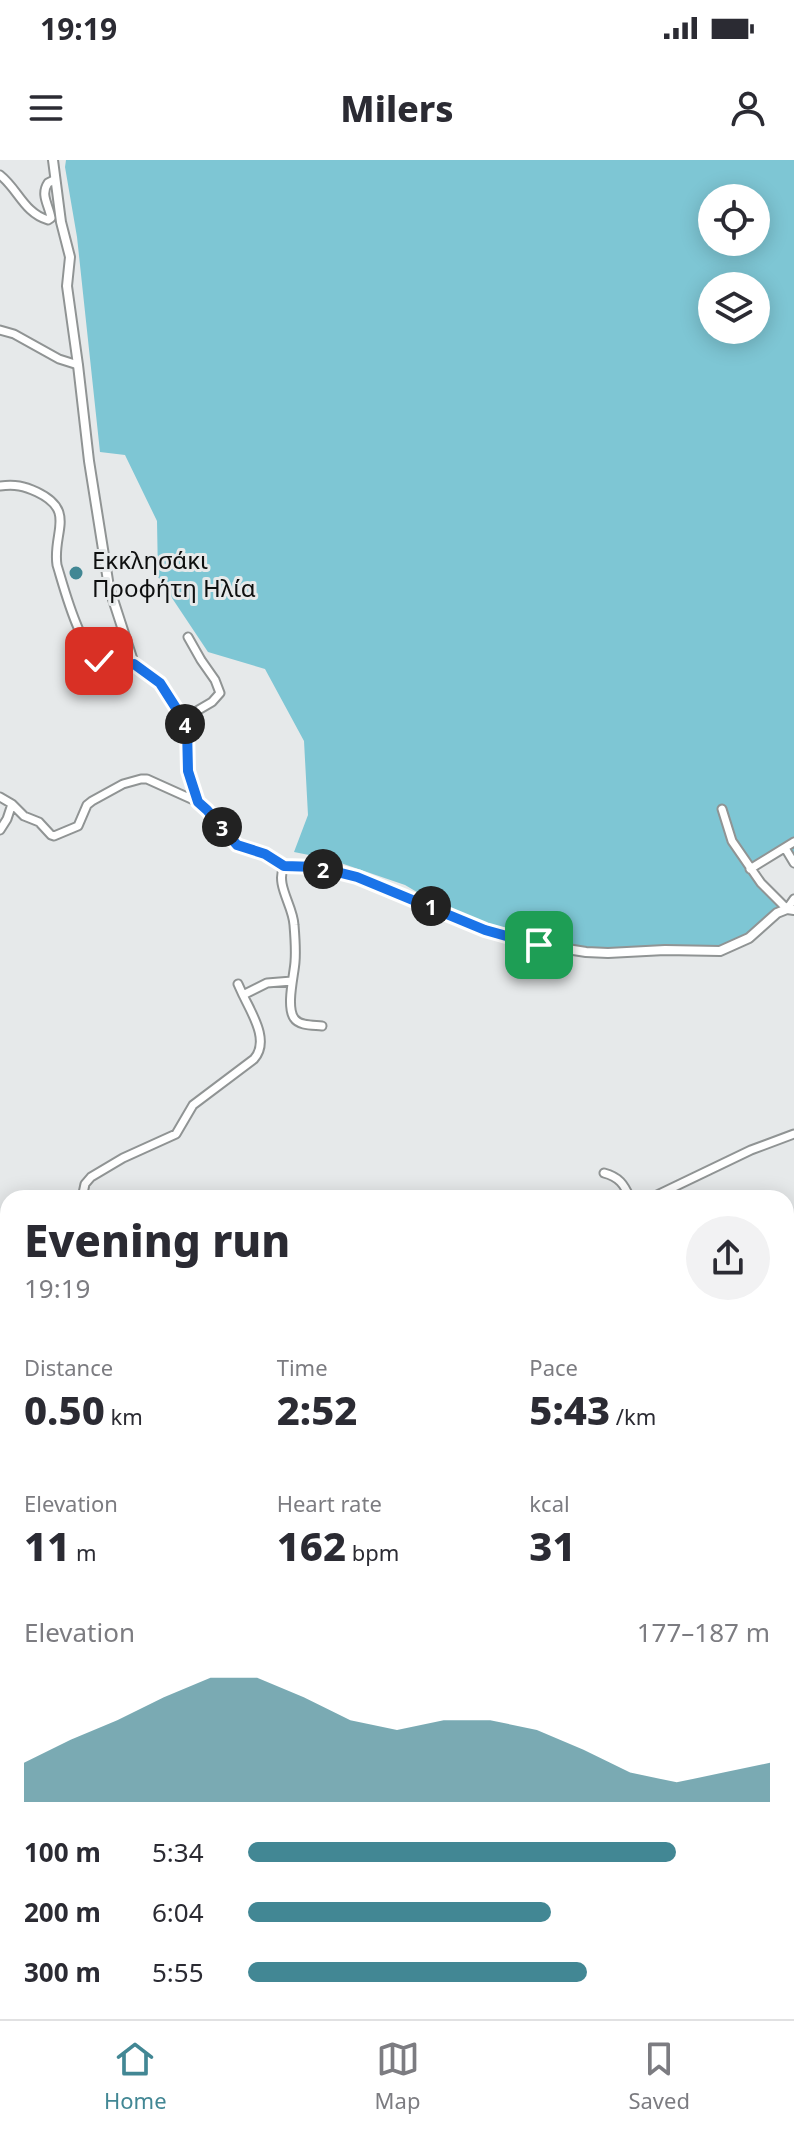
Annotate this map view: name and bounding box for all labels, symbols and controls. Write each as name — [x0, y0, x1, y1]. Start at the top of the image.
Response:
text: 19:19 — [40, 8, 117, 49]
text: Milers — [340, 84, 454, 133]
icon: menu — [24, 86, 68, 130]
icon: person — [726, 86, 770, 130]
map controls — [698, 184, 770, 344]
button: locate — [698, 184, 770, 256]
button: layers — [698, 272, 770, 344]
place label: Εκκλησάκι Προφήτη Ηλία — [92, 543, 256, 604]
marker: Εκκλησάκι Προφήτη Ηλία — [67, 564, 85, 582]
pin — [65, 627, 133, 695]
icon: check — [77, 639, 121, 683]
pin: 4 — [165, 704, 205, 744]
text: 4 — [179, 709, 191, 739]
pin: 3 — [202, 807, 242, 847]
text: 3 — [216, 812, 228, 842]
pin: 2 — [303, 849, 343, 889]
text: 2 — [317, 854, 329, 884]
pin: 1 — [411, 886, 451, 926]
text: 1 — [425, 891, 437, 921]
pin — [505, 911, 573, 979]
icon: arrive — [517, 923, 561, 967]
text: Evening run — [24, 1210, 290, 1270]
button: share — [686, 1216, 770, 1300]
text: 19:19 — [24, 1270, 90, 1306]
text: Distance — [24, 1352, 113, 1382]
text: Time — [277, 1352, 328, 1382]
text: Pace — [529, 1352, 578, 1382]
text: 0.50 — [24, 1382, 105, 1437]
text: 2:52 — [277, 1382, 357, 1437]
text: 5:43 — [529, 1382, 610, 1437]
text: km — [105, 1401, 143, 1431]
text: /km — [610, 1401, 656, 1431]
text: Elevation — [24, 1488, 118, 1518]
text: Heart rate — [277, 1488, 382, 1518]
text: kcal — [529, 1488, 570, 1518]
text: 11 — [24, 1518, 70, 1573]
text: 162 — [277, 1518, 346, 1573]
text: 31 — [529, 1518, 576, 1573]
text: m — [70, 1537, 97, 1567]
text: bpm — [346, 1537, 399, 1567]
text: Elevation — [24, 1614, 135, 1650]
text: 177–187 m — [637, 1614, 770, 1650]
text: 100 m — [24, 1834, 101, 1870]
text: 5:34 — [152, 1834, 204, 1870]
text: 200 m — [24, 1894, 101, 1930]
text: 6:04 — [152, 1894, 204, 1930]
text: 300 m — [24, 1954, 101, 1990]
text: 5:55 — [152, 1954, 204, 1990]
tab: Home — [104, 2037, 167, 2115]
tab: Map — [375, 2037, 420, 2115]
tab: Saved — [628, 2037, 690, 2115]

